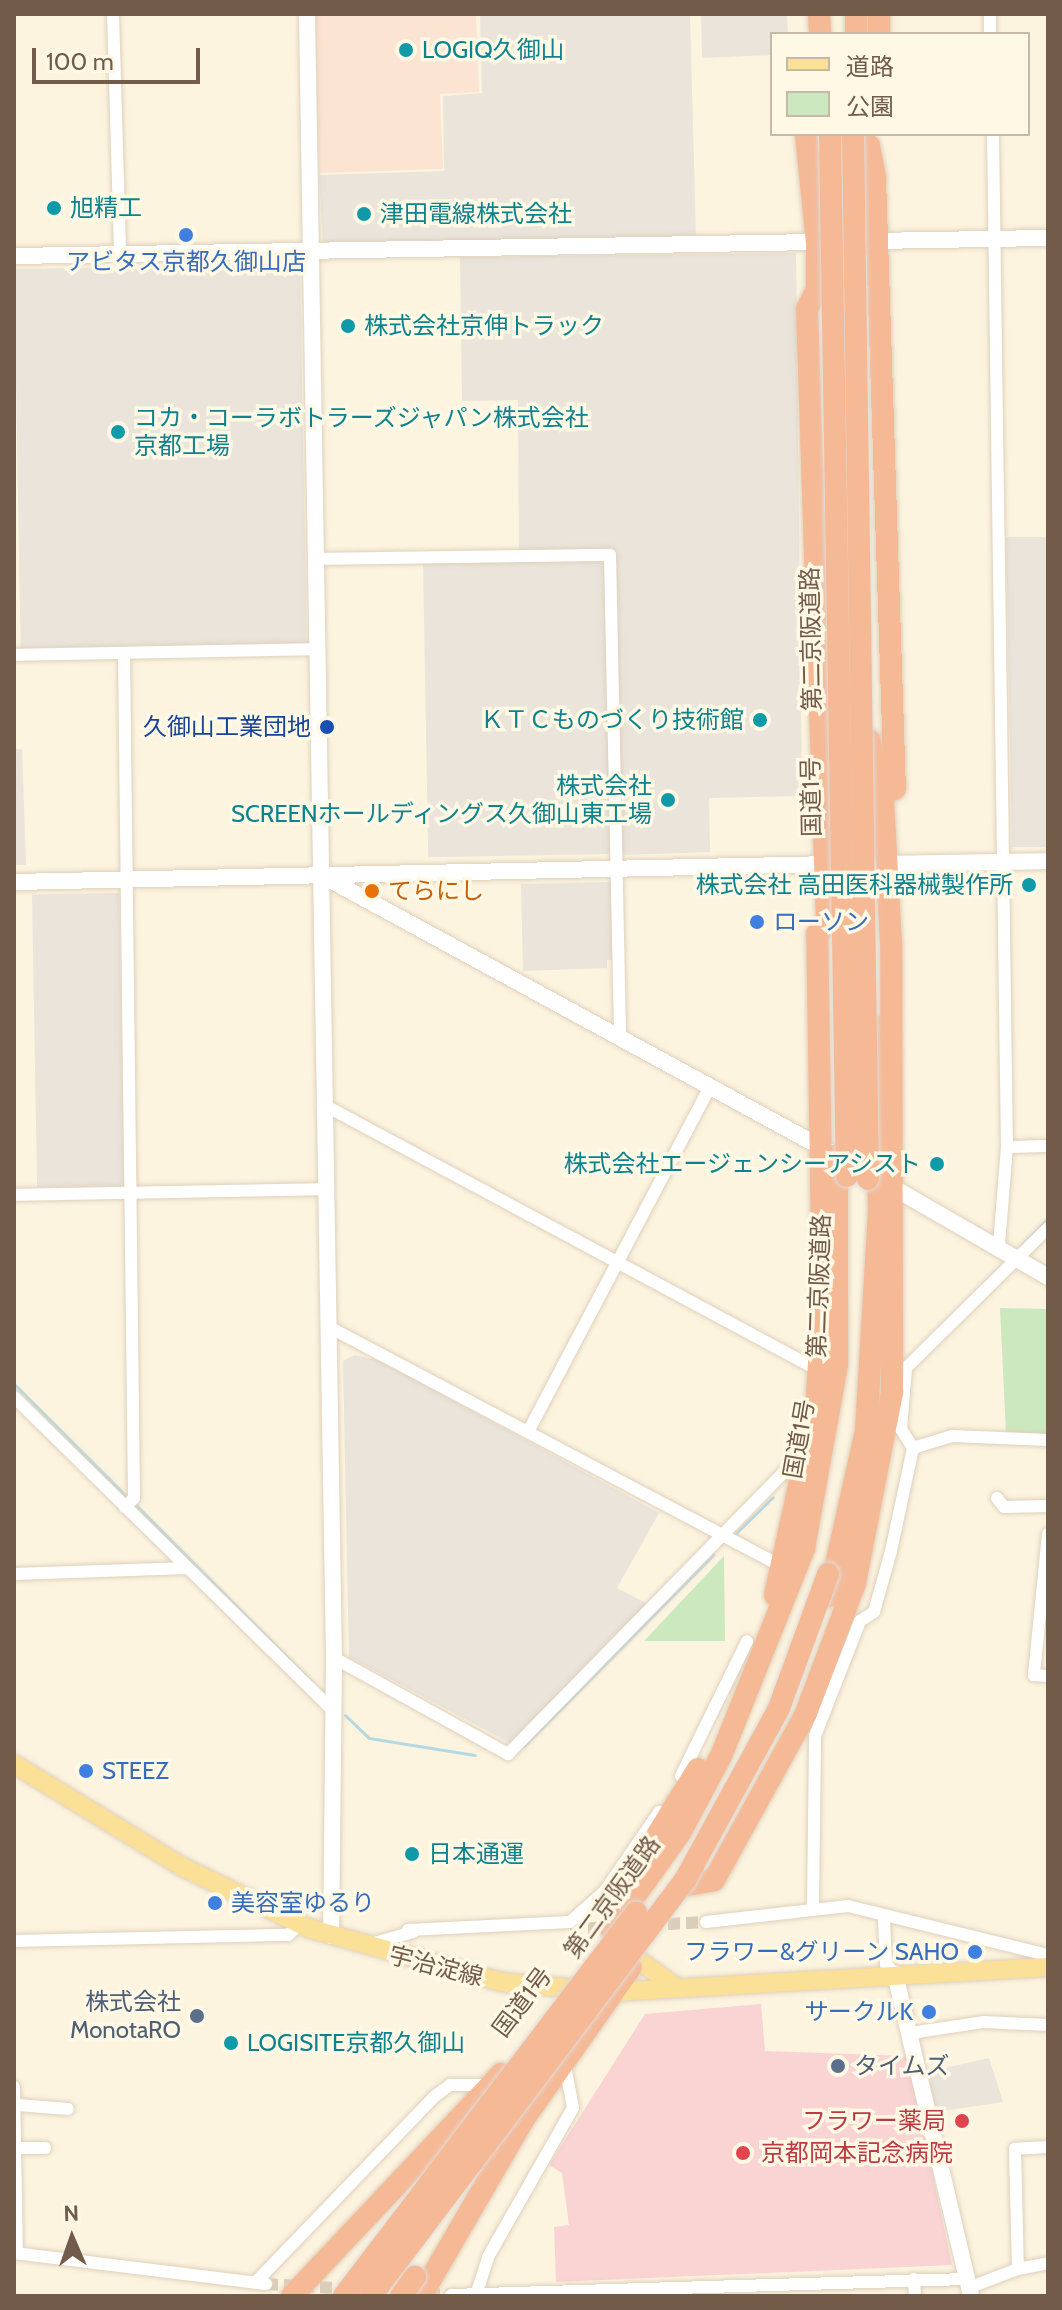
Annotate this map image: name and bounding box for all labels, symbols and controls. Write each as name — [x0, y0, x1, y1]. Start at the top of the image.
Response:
scale bar — [36, 32, 204, 82]
legend — [770, 32, 1030, 136]
place label: LOGIQ久御山 — [422, 36, 565, 64]
marker: LOGIQ久御山 — [397, 41, 415, 59]
text: 100 m — [46, 47, 114, 76]
text: 道路 — [846, 52, 894, 81]
text: 公園 — [846, 92, 894, 121]
place label: 旭精工 — [70, 194, 142, 222]
marker: 旭精工 — [45, 199, 63, 217]
place label: 津田電線株式会社 — [380, 200, 572, 228]
marker: 津田電線株式会社 — [355, 205, 373, 223]
marker: アビタス京都久御山店 — [177, 226, 195, 244]
place label: アビタス京都久御山店 — [66, 248, 306, 276]
place label: 株式会社京伸トラック — [364, 312, 604, 340]
marker: 株式会社京伸トラック — [339, 317, 357, 335]
place label: コカ・コーラボトラーズジャパン株式会社 京都工場 — [134, 404, 590, 460]
marker: コカ・コーラボトラーズジャパン株式会社 京都工場 — [109, 423, 127, 441]
street label: 第二京阪道路 — [795, 567, 827, 711]
place label: ＫＴＣものづくり技術館 — [480, 706, 744, 734]
marker: ＫＴＣものづくり技術館 — [751, 711, 769, 729]
place label: 久御山工業団地 — [143, 713, 311, 741]
marker: 久御山工業団地 — [318, 718, 336, 736]
street label: 国道1号 — [796, 757, 826, 837]
place label: 株式会社 SCREENホールディングス久御山東工場 — [229, 772, 652, 828]
marker: 株式会社 SCREENホールディングス久御山東工場 — [659, 791, 677, 809]
place label: 株式会社 高田医科器械製作所 — [696, 871, 1013, 899]
marker: 株式会社 高田医科器械製作所 — [1020, 876, 1038, 894]
place label: てらにし — [388, 877, 484, 905]
marker: てらにし — [363, 882, 381, 900]
place label: ローソン — [773, 908, 869, 936]
marker: ローソン — [748, 913, 766, 931]
place label: 株式会社エージェンシーアシスト — [561, 1150, 921, 1178]
marker: 株式会社エージェンシーアシスト — [928, 1155, 946, 1173]
street label: 第二京阪道路 — [802, 1214, 836, 1358]
street label: 国道1号 — [778, 1397, 820, 1481]
place label: STEEZ — [102, 1757, 169, 1785]
marker: STEEZ — [77, 1762, 95, 1780]
street label: 第二京阪道路 — [558, 1830, 666, 1964]
place label: 日本通運 — [428, 1840, 524, 1868]
marker: 日本通運 — [403, 1845, 421, 1863]
place label: 美容室ゆるり — [231, 1889, 375, 1917]
marker: 美容室ゆるり — [206, 1894, 224, 1912]
place label: フラワー&グリーン SAHO — [683, 1938, 959, 1966]
street label: 宇治淀線 — [386, 1940, 486, 1992]
marker: フラワー&グリーン SAHO — [966, 1943, 984, 1961]
street label: 国道1号 — [486, 1961, 558, 2043]
place label: 株式会社 MonotaRO — [70, 1988, 181, 2044]
place label: サークルK — [803, 1998, 913, 2026]
marker: サークルK — [920, 2003, 938, 2021]
marker: 株式会社 MonotaRO — [188, 2007, 206, 2025]
place label: LOGISITE京都久御山 — [247, 2029, 465, 2057]
marker: LOGISITE京都久御山 — [222, 2034, 240, 2052]
place label: タイムズ — [854, 2052, 950, 2080]
marker: タイムズ — [829, 2057, 847, 2075]
place label: フラワー薬局 — [802, 2107, 946, 2135]
marker: フラワー薬局 — [953, 2112, 971, 2130]
place label: 京都岡本記念病院 — [761, 2139, 953, 2167]
marker: 京都岡本記念病院 — [732, 2142, 754, 2164]
north arrow — [32, 2198, 112, 2278]
text: N — [63, 2200, 79, 2227]

